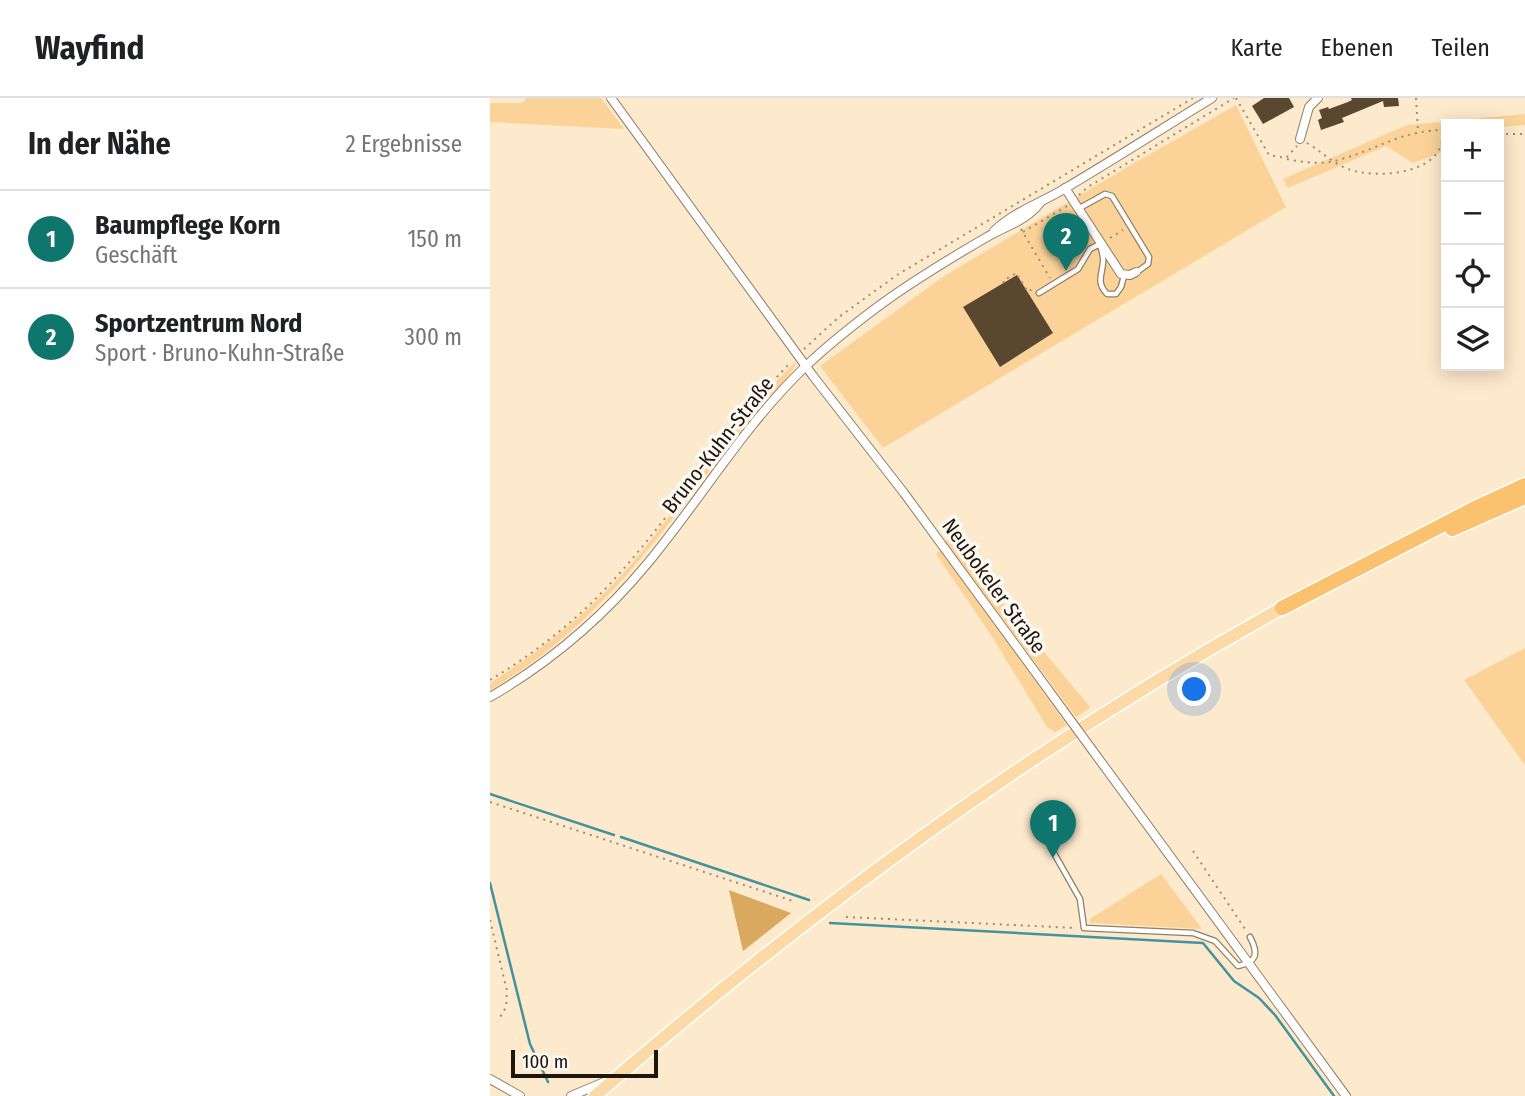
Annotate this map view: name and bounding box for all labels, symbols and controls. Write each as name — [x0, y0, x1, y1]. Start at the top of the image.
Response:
text: Wayfind — [35, 28, 144, 68]
text: Karte — [1231, 34, 1283, 62]
text: Ebenen — [1321, 34, 1394, 62]
text: Teilen — [1432, 34, 1490, 62]
map controls — [1441, 119, 1504, 371]
button: + — [1441, 119, 1504, 182]
text: In der Nähe — [28, 126, 171, 162]
text: 2 Ergebnisse — [345, 130, 462, 158]
button: − — [1441, 182, 1504, 245]
text: Baumpflege Korn — [95, 210, 281, 241]
pin: 2 — [1043, 213, 1089, 271]
text: 1 — [46, 225, 56, 253]
text: 150 m — [407, 225, 462, 253]
text: Geschäft — [95, 241, 177, 269]
button: locate — [1441, 245, 1504, 308]
text: Sportzentrum Nord — [95, 308, 302, 339]
button: layers — [1441, 308, 1504, 371]
text: 2 — [46, 323, 56, 351]
text: 300 m — [405, 323, 462, 351]
text: Sport · Bruno-Kuhn-Straße — [95, 339, 344, 367]
street label: Bruno-Kuhn-Straße — [657, 371, 779, 519]
street label: Neubokeler Straße — [936, 514, 1052, 658]
your location — [1177, 672, 1211, 706]
pin: 1 — [1030, 800, 1076, 858]
scale bar — [511, 1047, 658, 1079]
text: 100 m — [522, 1050, 568, 1073]

